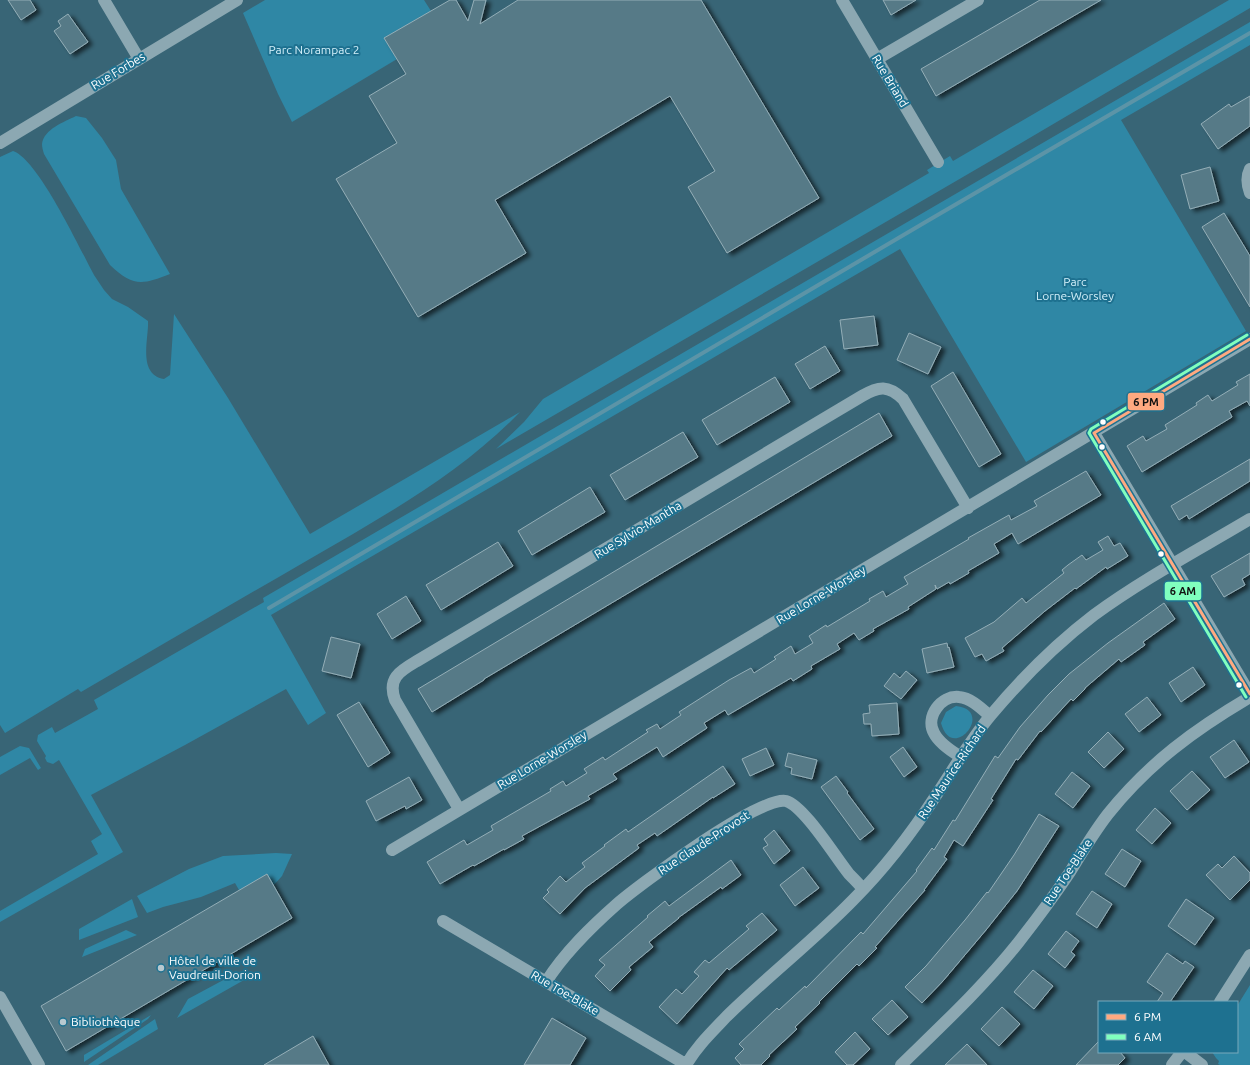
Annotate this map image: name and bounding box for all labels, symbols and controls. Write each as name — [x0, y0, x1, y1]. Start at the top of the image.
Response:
park label: Parc Norampac 2 — [268, 43, 360, 56]
street label: Rue Forbes — [88, 49, 147, 92]
street label: Rue Briand — [870, 52, 911, 109]
park label: Parc Lorne-Worsley — [1036, 275, 1114, 302]
line badge: 6 PM — [1127, 392, 1165, 411]
text: 6 PM — [1133, 396, 1159, 408]
unlabelled marker — [1098, 417, 1108, 427]
unlabelled marker — [1097, 442, 1107, 452]
street label: Rue Sylvio-Mantha — [592, 498, 684, 561]
unlabelled marker — [1156, 549, 1166, 559]
street label: Rue Lorne-Worsley — [774, 563, 868, 626]
line badge: 6 AM — [1164, 581, 1202, 601]
text: 6 AM — [1170, 585, 1196, 597]
unlabelled marker — [1234, 680, 1244, 690]
street label: Rue Maurice-Richard — [915, 722, 988, 821]
street label: Rue Lorne-Worsley — [495, 728, 589, 791]
street label: Rue Claude-Provost — [656, 808, 752, 877]
street label: Rue Toe-Blake — [1041, 836, 1094, 907]
place label: Hôtel de ville de Vaudreuil-Dorion — [169, 954, 261, 981]
marker: Hôtel de ville de Vaudreuil-Dorion — [156, 963, 166, 973]
street label: Rue Toe-Blake — [529, 968, 602, 1017]
legend — [1098, 1001, 1238, 1053]
text: 6 PM — [1134, 1010, 1161, 1023]
place label: Bibliothèque — [71, 1015, 140, 1028]
marker: Bibliothèque — [58, 1017, 68, 1027]
text: 6 AM — [1134, 1030, 1162, 1043]

